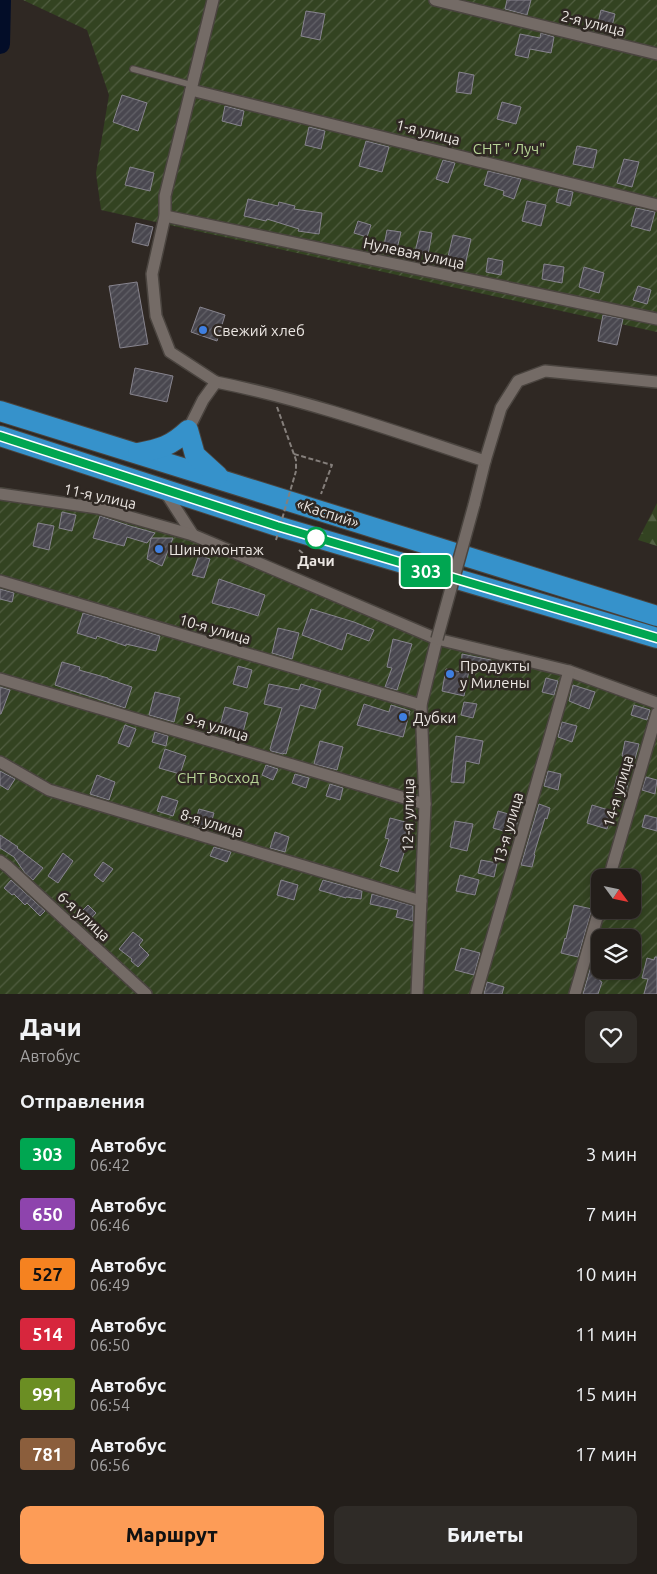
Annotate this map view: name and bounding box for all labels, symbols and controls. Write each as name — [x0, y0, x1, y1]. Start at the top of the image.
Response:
street label: 2-я улица — [559, 7, 627, 39]
street label: 1-я улица — [394, 116, 462, 148]
park label: СНТ " Луч" — [473, 140, 545, 157]
street label: Нулевая улица — [362, 234, 466, 272]
place label: Свежий хлеб — [213, 322, 305, 339]
marker: Свежий хлеб — [197, 324, 209, 336]
street label: 11-я улица — [62, 480, 138, 512]
street label: «Каспий» — [295, 495, 361, 531]
marker: Дачи — [305, 527, 327, 549]
place label: Шиномонтаж — [169, 541, 264, 558]
marker: Шиномонтаж — [153, 543, 165, 555]
place label: Дачи — [297, 552, 335, 569]
line badge: 303 — [397, 555, 455, 587]
text: 303 — [411, 561, 441, 581]
street label: 10-я улица — [177, 611, 253, 647]
place label: Продукты у Милены — [460, 657, 530, 691]
marker: Продукты у Милены — [444, 668, 456, 680]
place label: Дубки — [413, 709, 457, 726]
street label: 9-я улица — [183, 710, 251, 744]
marker: Дубки — [397, 711, 409, 723]
street label: 14-я улица — [600, 753, 636, 829]
park label: СНТ Восход — [177, 769, 259, 786]
street label: 12-я улица — [399, 778, 417, 852]
street label: 13-я улица — [490, 790, 526, 866]
street label: 8-я улица — [178, 805, 246, 841]
north arrow — [591, 869, 641, 919]
map controls — [591, 869, 641, 979]
street label: 6-я улица — [54, 887, 114, 945]
button: layers — [591, 929, 641, 979]
button: heart — [585, 1011, 637, 1063]
text: Дачи — [20, 1014, 82, 1041]
text: Автобус — [20, 1047, 80, 1065]
text: Отправления — [20, 1090, 145, 1112]
text: Автобус — [90, 1134, 166, 1156]
text: 3 мин — [586, 1143, 637, 1165]
text: 303 — [32, 1144, 63, 1164]
text: 06:42 — [90, 1156, 130, 1174]
text: Автобус — [90, 1194, 166, 1216]
text: 7 мин — [586, 1203, 637, 1225]
text: 650 — [32, 1204, 63, 1224]
text: 06:46 — [90, 1216, 130, 1234]
text: Автобус — [90, 1254, 166, 1276]
text: 10 мин — [575, 1263, 637, 1285]
text: 527 — [32, 1264, 63, 1284]
text: 06:49 — [90, 1276, 130, 1294]
text: Автобус — [90, 1314, 166, 1336]
text: 11 мин — [575, 1323, 637, 1345]
text: 514 — [32, 1324, 63, 1344]
text: 06:50 — [90, 1336, 130, 1354]
text: Автобус — [90, 1374, 166, 1396]
text: 15 мин — [575, 1383, 637, 1405]
text: 991 — [32, 1384, 63, 1404]
text: 06:54 — [90, 1396, 130, 1414]
text: Автобус — [90, 1434, 166, 1456]
text: 17 мин — [575, 1443, 637, 1465]
text: 781 — [32, 1444, 63, 1464]
text: 06:56 — [90, 1456, 130, 1474]
button: Маршрут — [20, 1506, 324, 1564]
button: Билеты — [334, 1506, 637, 1564]

